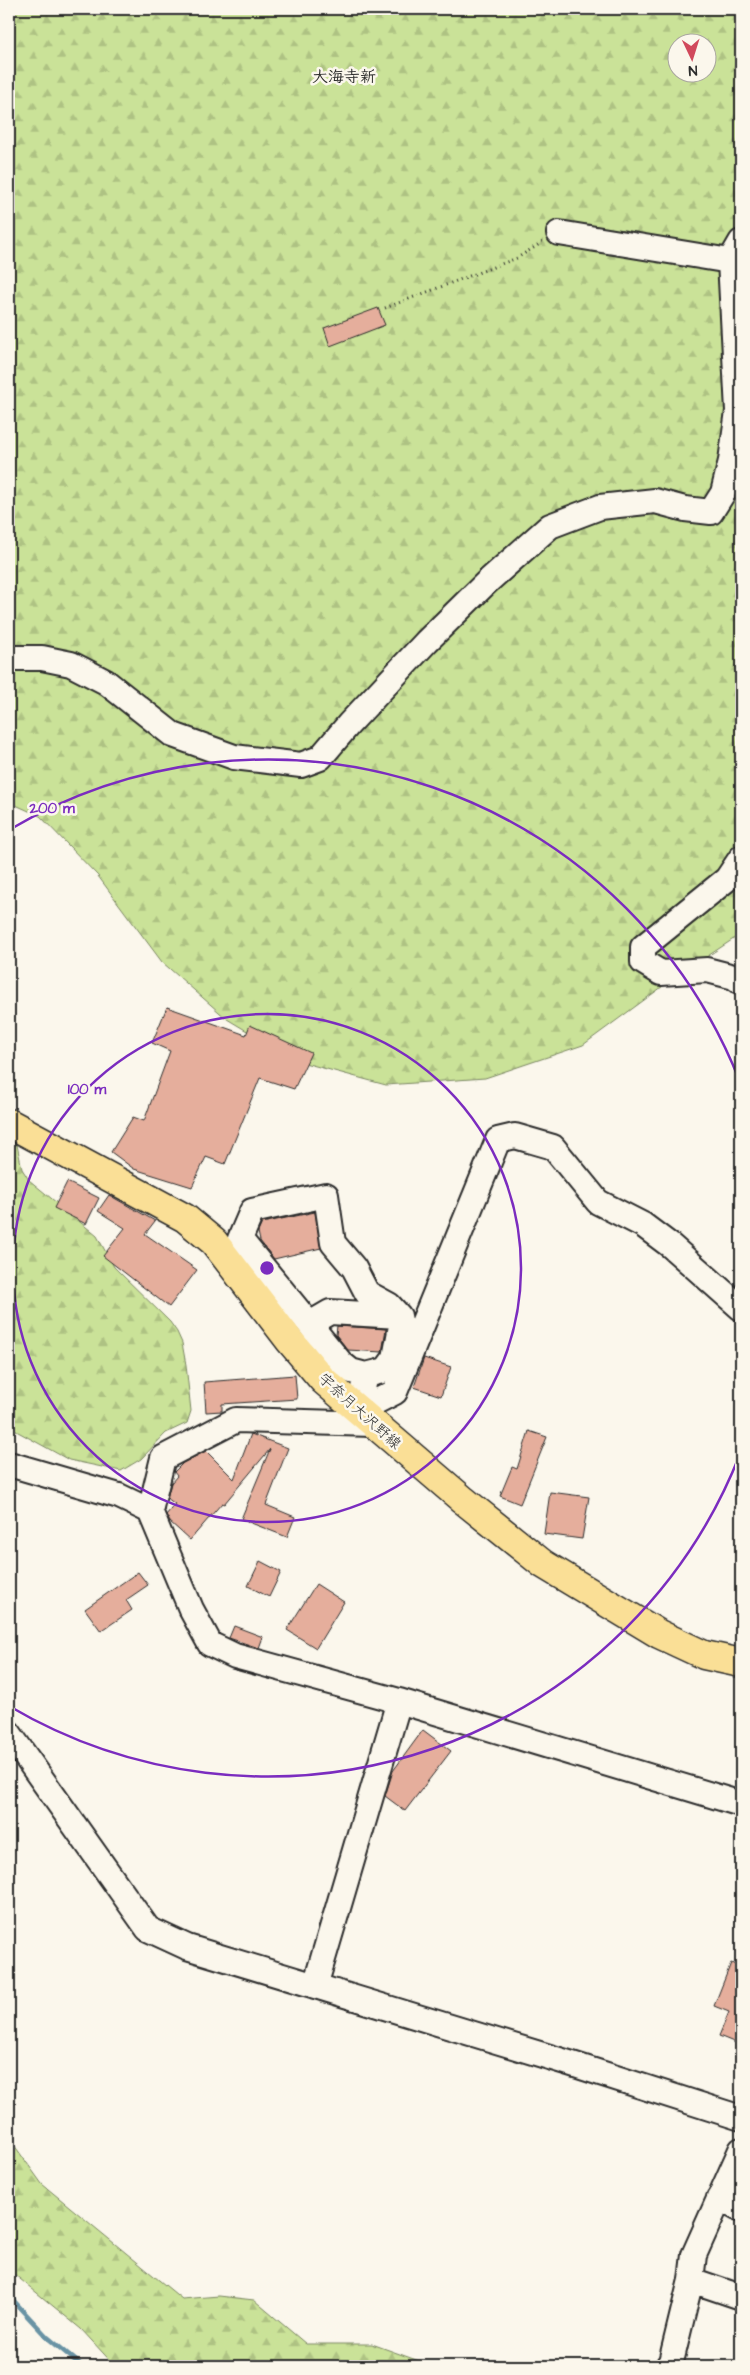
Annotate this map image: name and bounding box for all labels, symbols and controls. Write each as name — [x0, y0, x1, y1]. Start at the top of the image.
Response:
north arrow — [668, 32, 718, 82]
text: N — [688, 60, 698, 80]
district label: 大海寺新 — [312, 66, 376, 88]
text: 200 m — [28, 798, 75, 819]
text: 100 m — [68, 1079, 107, 1100]
centre of rings — [258, 1259, 276, 1277]
street label: 宇奈月大沢野線 — [314, 1368, 406, 1454]

